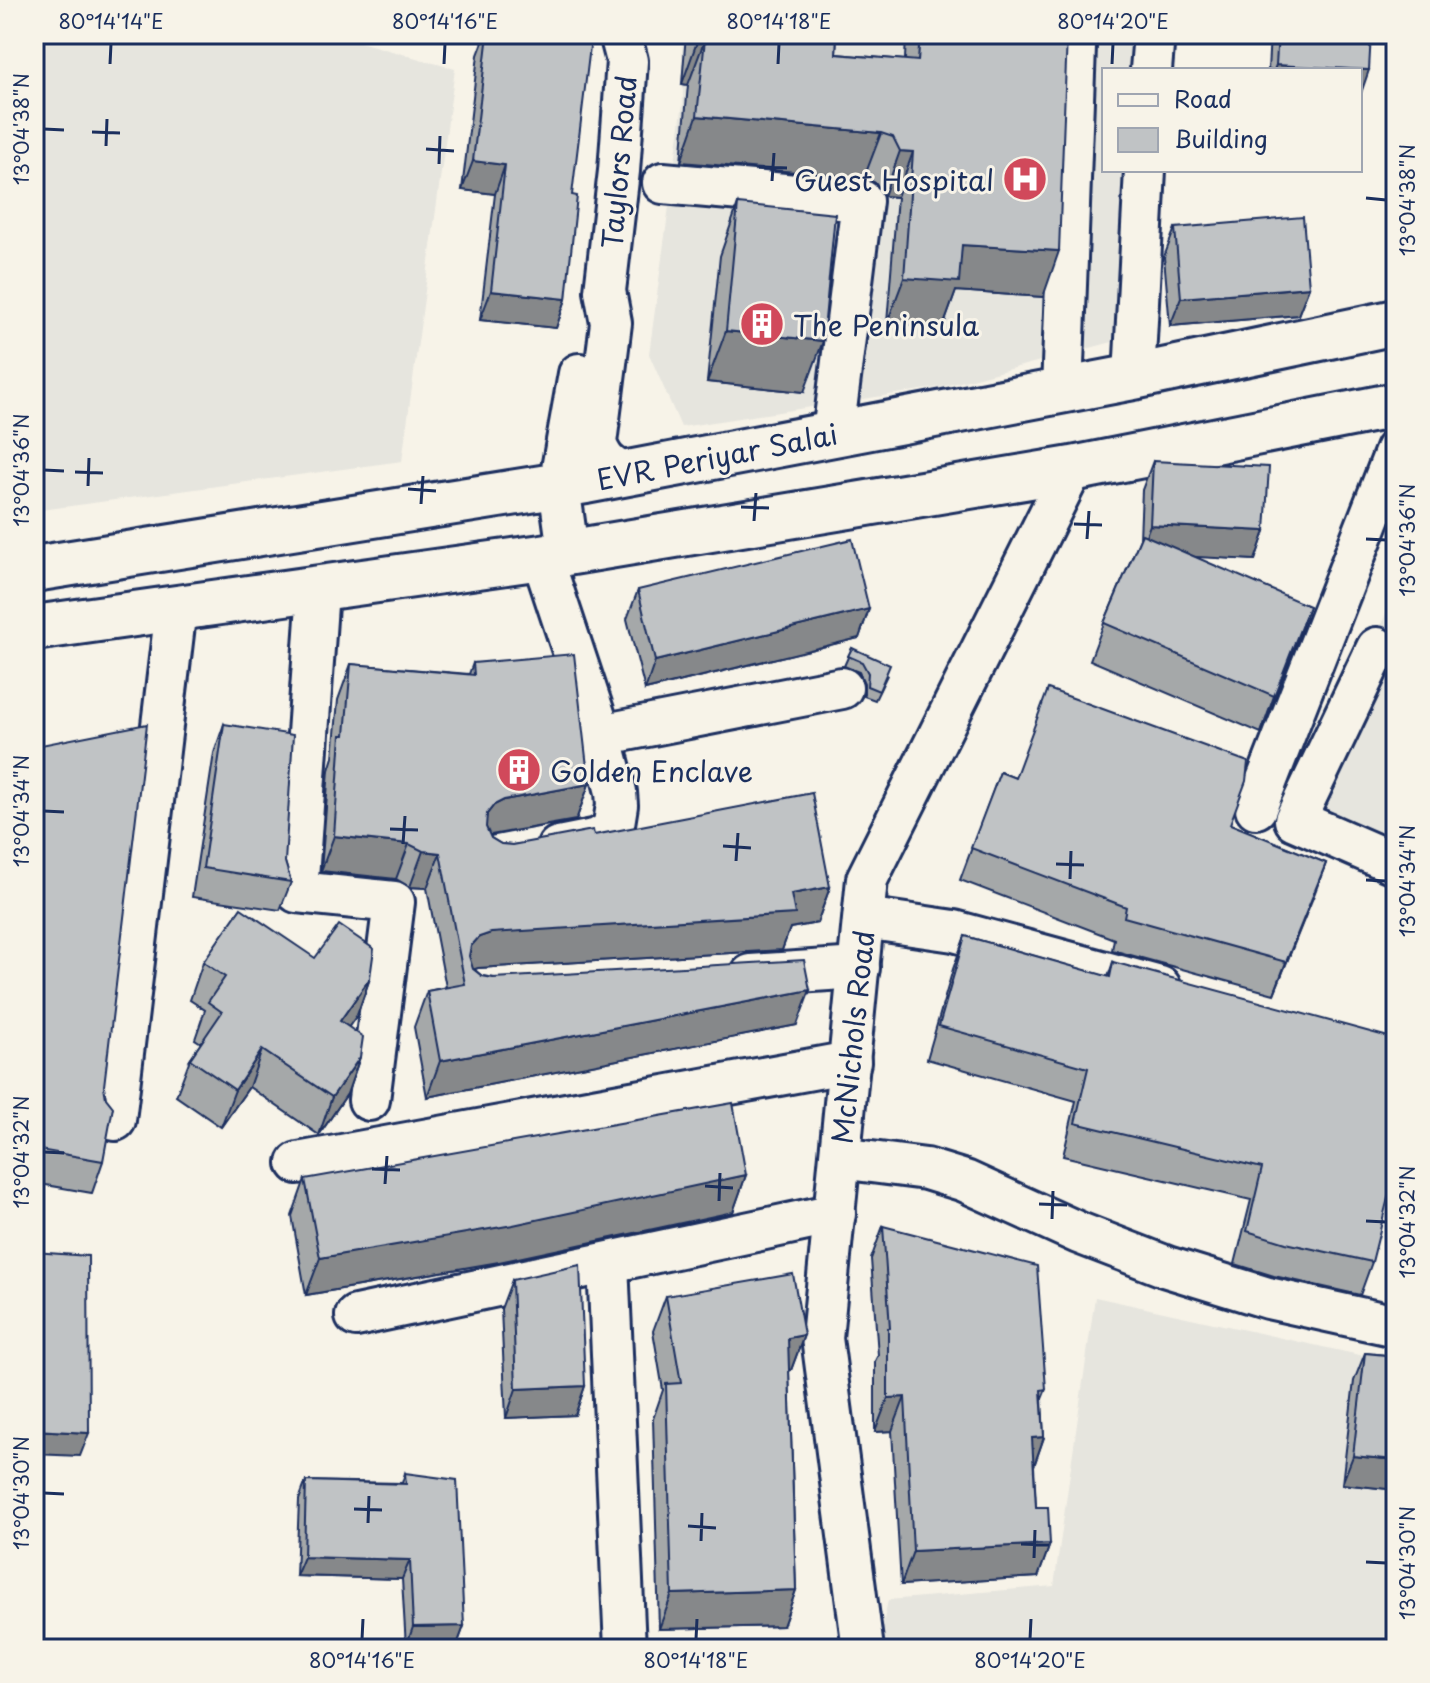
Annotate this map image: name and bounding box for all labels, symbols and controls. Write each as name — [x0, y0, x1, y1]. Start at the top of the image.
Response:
text: 80°14'14"E — [58, 6, 164, 36]
text: 80°14'16"E — [392, 6, 498, 36]
text: 80°14'18"E — [727, 6, 831, 36]
text: 80°14'20"E — [1057, 6, 1169, 36]
legend — [1102, 68, 1362, 172]
text: 13°04'38"N — [6, 73, 36, 185]
street label: Taylors Road — [589, 74, 647, 250]
text: Road — [1174, 80, 1232, 116]
text: Building — [1174, 120, 1268, 156]
text: 13°04'38"N — [1392, 144, 1422, 256]
hospital icon: Guest Hospital — [1001, 155, 1049, 203]
place label: Guest Hospital — [794, 158, 994, 201]
building icon: The Peninsula — [738, 300, 786, 348]
place label: The Peninsula — [793, 303, 980, 346]
street label: EVR Periyar Salai — [593, 412, 841, 500]
text: 13°04'36"N — [6, 413, 36, 527]
text: 13°04'36"N — [1392, 483, 1422, 597]
building icon: Golden Enclave — [495, 746, 543, 794]
place label: Golden Enclave — [550, 749, 753, 792]
text: 13°04'34"N — [6, 755, 36, 867]
text: 13°04'34"N — [1392, 825, 1422, 937]
street label: McNichols Road — [819, 928, 885, 1146]
text: 13°04'32"N — [6, 1095, 36, 1209]
text: 13°04'32"N — [1392, 1165, 1422, 1279]
text: 13°04'30"N — [6, 1436, 36, 1550]
text: 13°04'30"N — [1392, 1506, 1422, 1620]
text: 80°14'16"E — [309, 1645, 415, 1675]
text: 80°14'18"E — [644, 1645, 748, 1675]
text: 80°14'20"E — [974, 1645, 1086, 1675]

